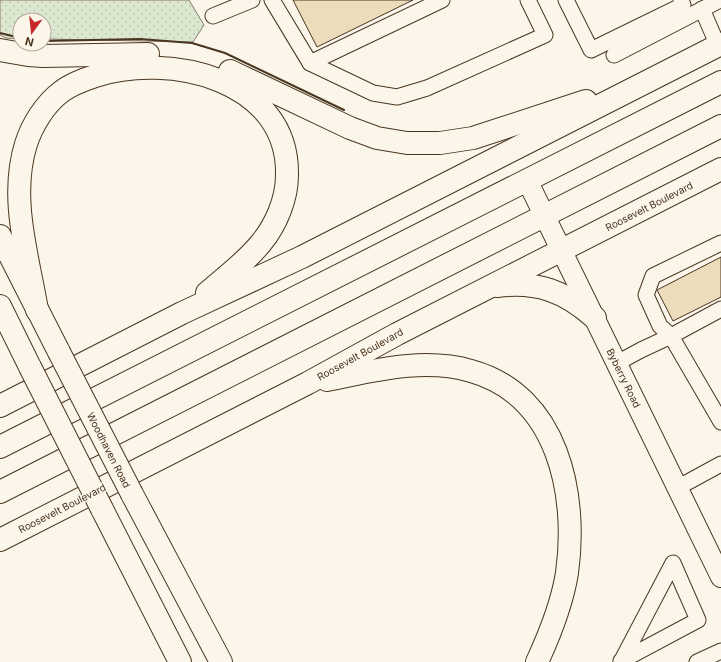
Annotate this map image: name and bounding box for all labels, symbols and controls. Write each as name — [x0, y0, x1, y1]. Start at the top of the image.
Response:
north arrow — [12, 12, 52, 52]
text: N — [24, 34, 35, 50]
street label: Roosevelt Boulevard — [603, 179, 695, 233]
street label: Roosevelt Boulevard — [315, 325, 405, 383]
street label: Byberry Road — [604, 346, 644, 410]
street label: Woodhaven Road — [85, 410, 133, 490]
street label: Roosevelt Boulevard — [16, 481, 108, 535]

